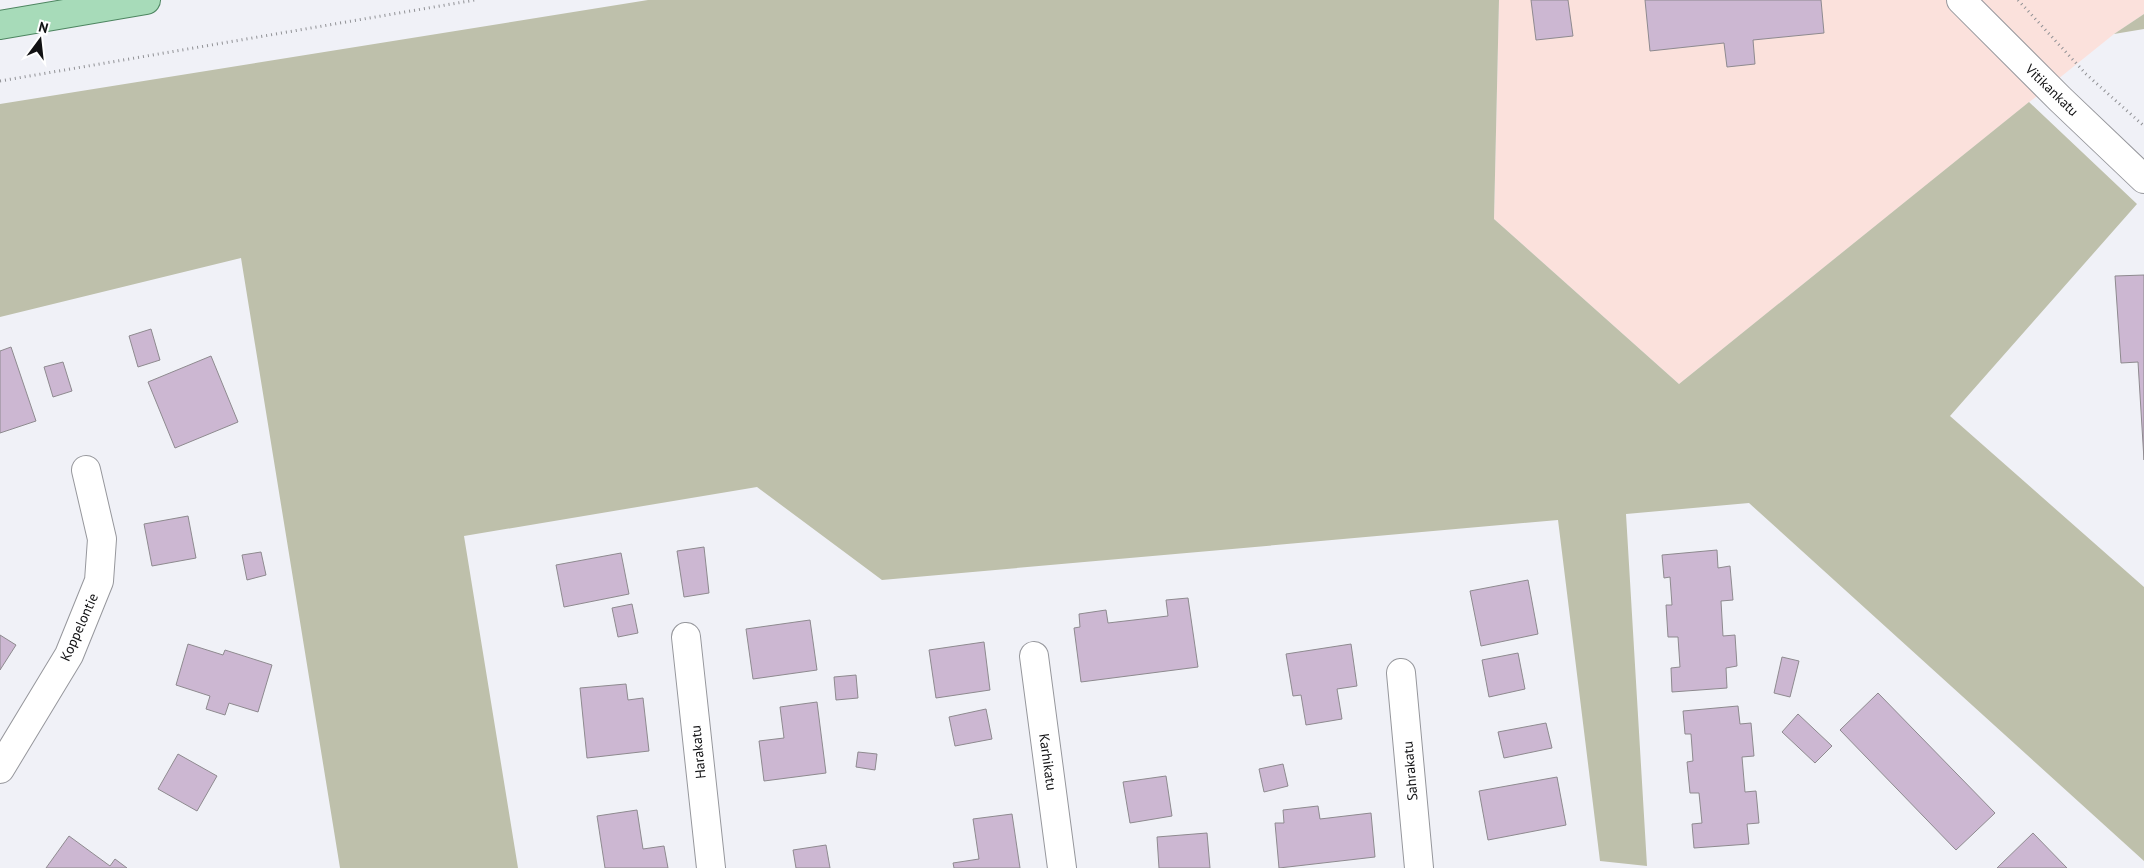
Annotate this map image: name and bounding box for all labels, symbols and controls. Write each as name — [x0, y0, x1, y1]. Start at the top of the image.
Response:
north arrow — [15, 15, 65, 65]
text: N — [37, 18, 50, 37]
street label: Vitikankatu — [2021, 59, 2083, 120]
street label: Koppelontie — [56, 590, 102, 664]
street label: Harakatu — [686, 724, 710, 780]
street label: Karhikatu — [1035, 732, 1061, 792]
street label: Sahrakatu — [1398, 740, 1422, 802]

